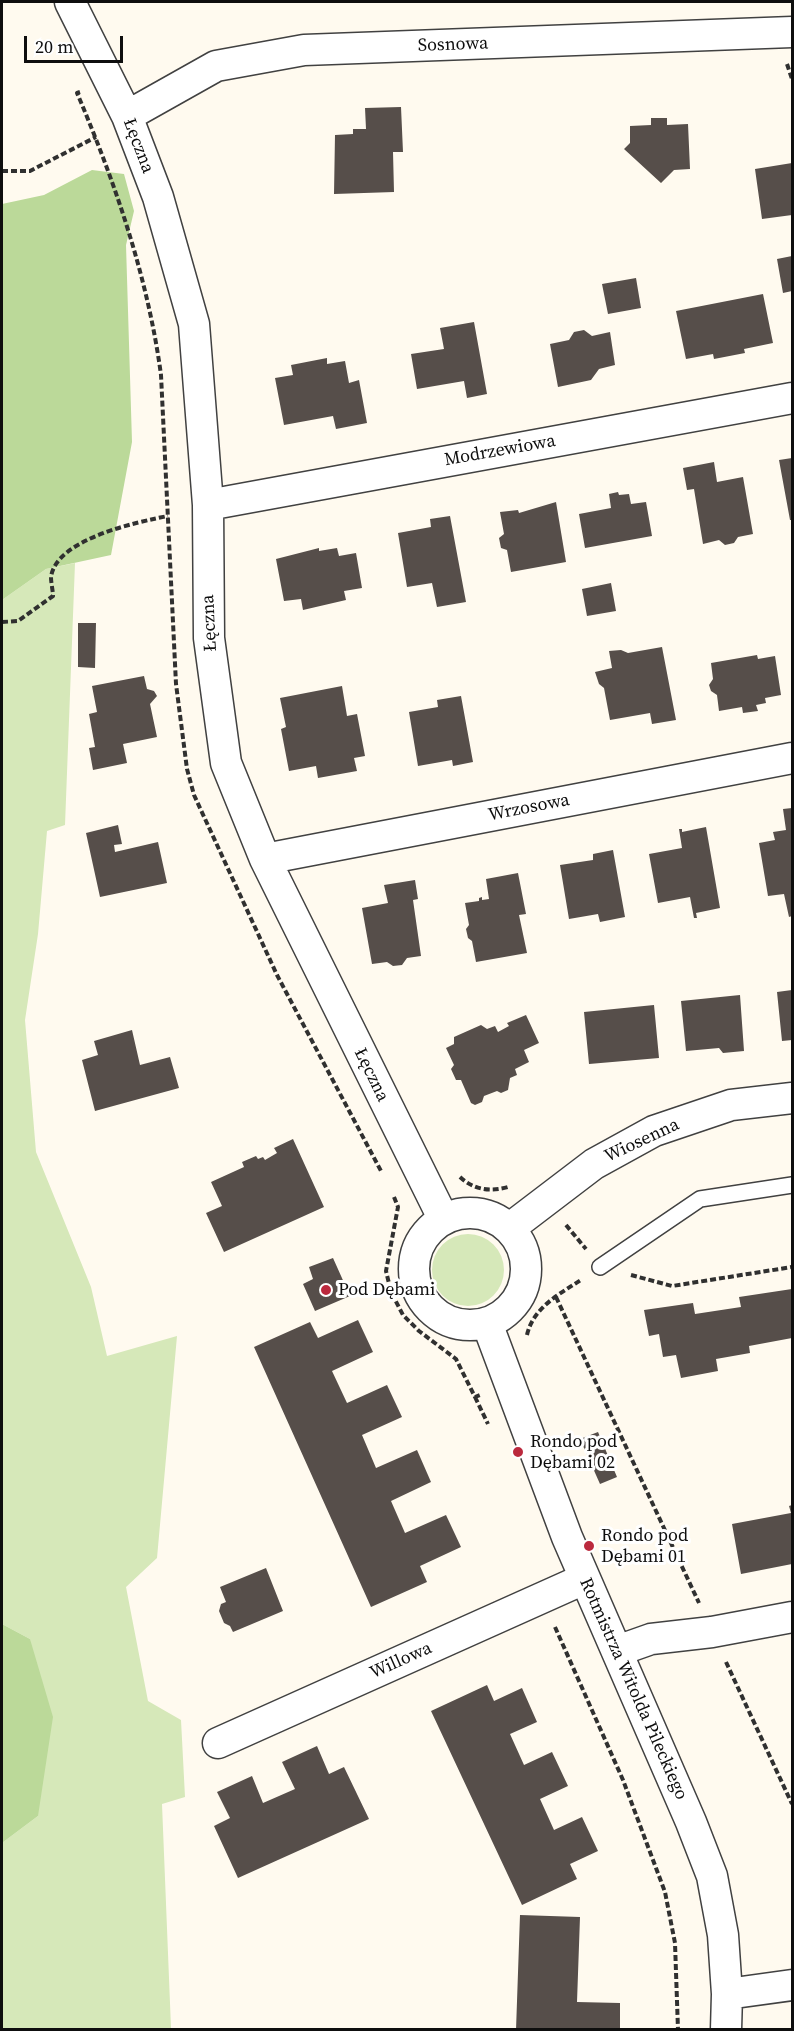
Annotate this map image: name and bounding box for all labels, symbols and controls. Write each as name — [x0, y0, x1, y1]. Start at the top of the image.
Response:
scale bar — [27, 24, 126, 62]
street label: Sosnowa — [417, 33, 489, 57]
text: 20 m — [35, 34, 73, 59]
street label: Łęczna — [118, 116, 158, 176]
street label: Modrzewiowa — [443, 431, 557, 471]
street label: Łęczna — [198, 594, 222, 652]
street label: Wrzosowa — [486, 790, 572, 826]
street label: Łęczna — [349, 1045, 393, 1105]
street label: Wiosenna — [601, 1114, 683, 1168]
place label: Pod Dębami — [338, 1279, 435, 1301]
marker: Pod Dębami — [319, 1283, 333, 1297]
place label: Rondo pod Dębami 02 — [530, 1431, 617, 1474]
marker: Rondo pod Dębami 02 — [511, 1445, 525, 1459]
place label: Rondo pod Dębami 01 — [601, 1525, 688, 1568]
marker: Rondo pod Dębami 01 — [582, 1539, 596, 1553]
street label: Rotmistrza Witolda Pileckiego — [574, 1575, 692, 1803]
street label: Willowa — [367, 1638, 435, 1684]

